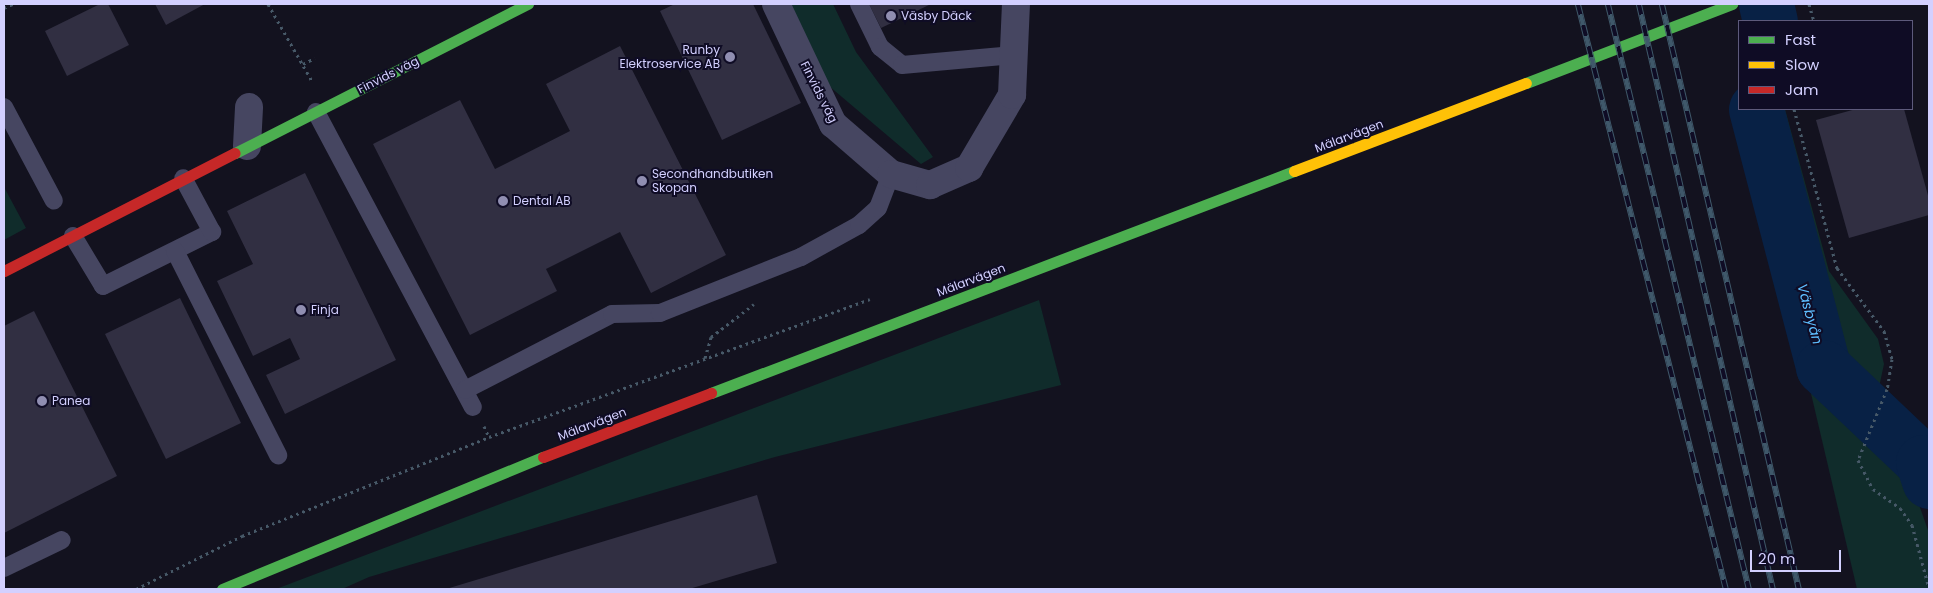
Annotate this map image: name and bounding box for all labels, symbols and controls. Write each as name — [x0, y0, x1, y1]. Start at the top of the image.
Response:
place label: Väsby Däck — [901, 9, 972, 23]
marker: Väsby Däck — [885, 10, 897, 22]
legend — [1738, 20, 1913, 110]
text: Fast — [1785, 29, 1816, 50]
place label: Runby Elektroservice AB — [620, 43, 720, 71]
marker: Runby Elektroservice AB — [724, 51, 736, 63]
street label: Finvids väg — [355, 53, 421, 97]
text: Slow — [1785, 54, 1819, 75]
street label: Finvids väg — [797, 59, 841, 125]
text: Jam — [1785, 79, 1819, 100]
street label: Mälarvägen — [1313, 116, 1385, 156]
place label: Secondhandbutiken Skopan — [652, 167, 773, 195]
marker: Secondhandbutiken Skopan — [636, 175, 648, 187]
place label: Dental AB — [513, 194, 571, 208]
marker: Dental AB — [497, 195, 509, 207]
street label: Mälarvägen — [935, 260, 1007, 300]
water label: Väsbyån — [1794, 282, 1826, 346]
place label: Finja — [311, 303, 339, 317]
marker: Finja — [295, 304, 307, 316]
place label: Panea — [52, 394, 90, 408]
marker: Panea — [36, 395, 48, 407]
street label: Mälarvägen — [556, 404, 628, 444]
scale bar — [1753, 540, 1844, 572]
text: 20 m — [1758, 548, 1796, 569]

